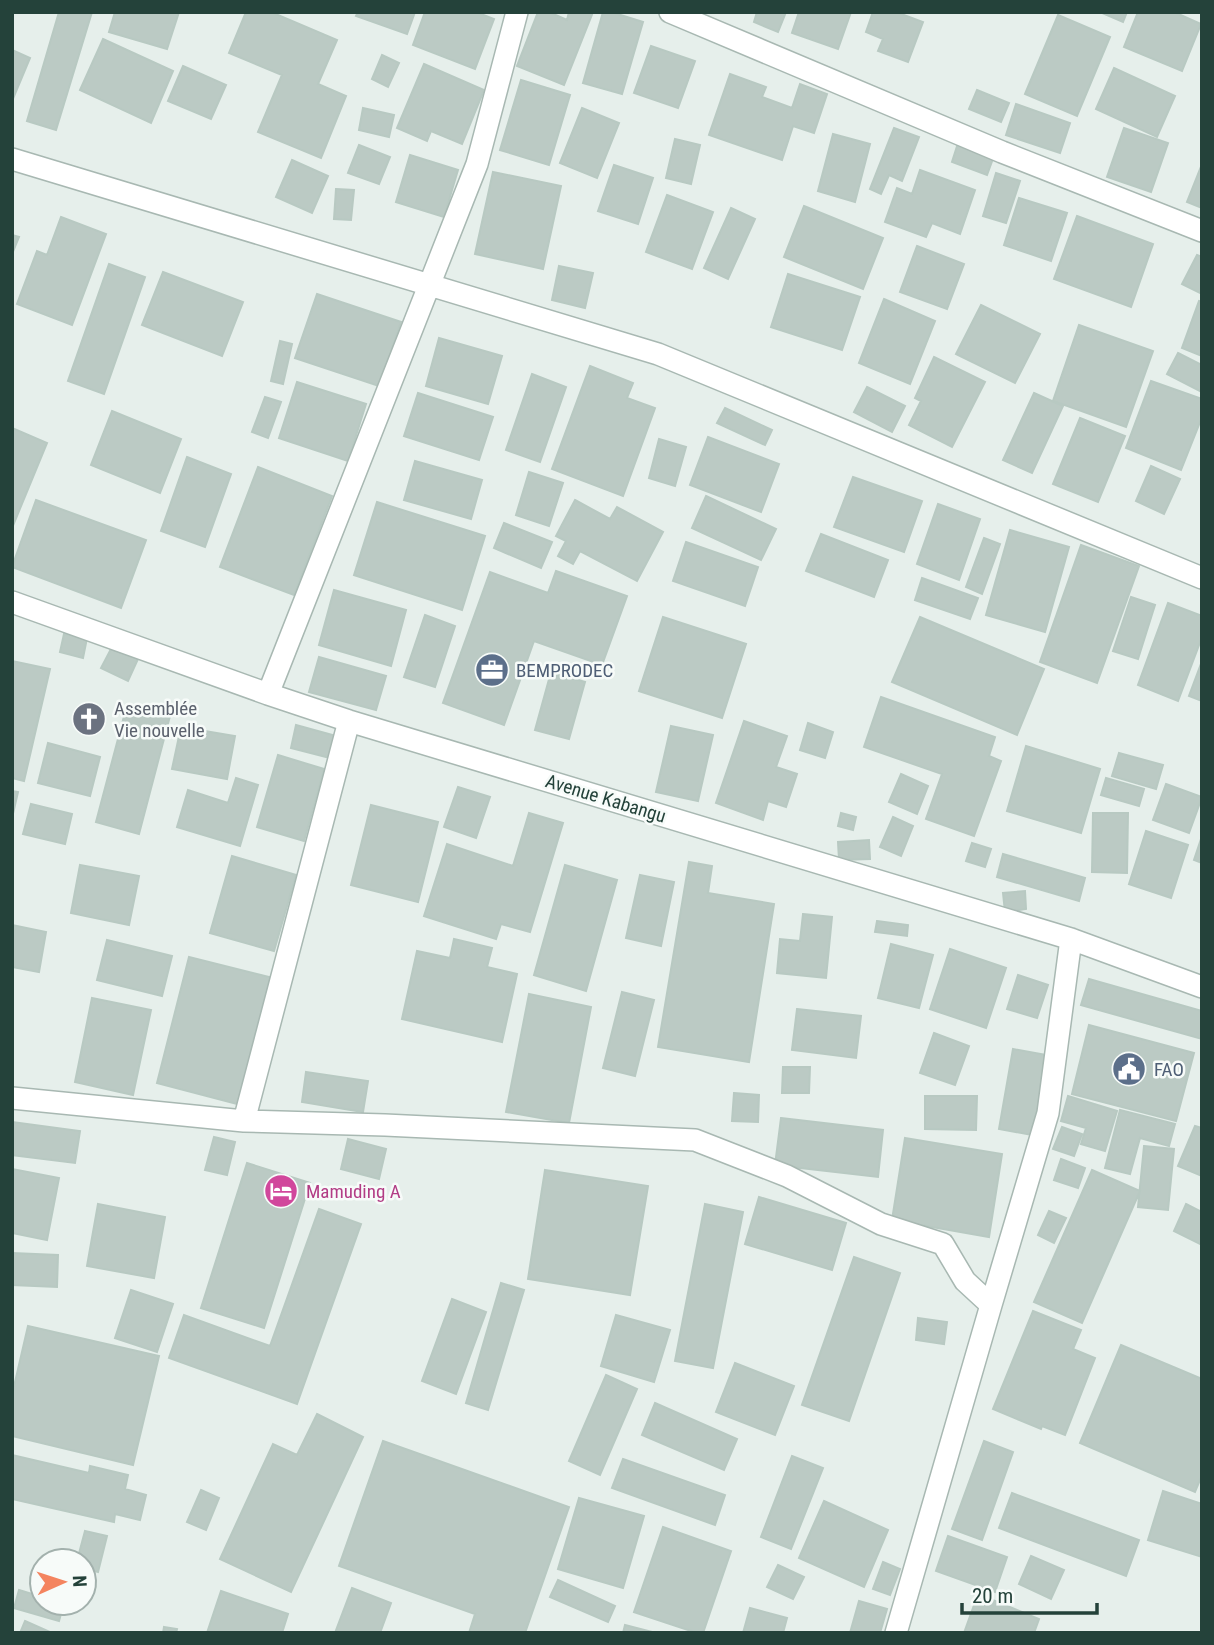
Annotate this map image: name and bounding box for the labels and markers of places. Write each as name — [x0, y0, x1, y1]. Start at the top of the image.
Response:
office icon: BEMPRODEC — [473, 651, 511, 689]
place label: BEMPRODEC — [516, 659, 613, 682]
place label: Assemblée Vie nouvelle — [114, 697, 205, 742]
church icon: Assemblée Vie nouvelle — [70, 700, 108, 738]
public building icon: FAO — [1110, 1050, 1148, 1088]
place label: FAO — [1154, 1058, 1184, 1081]
hotel icon: Mamuding A — [262, 1172, 300, 1210]
place label: Mamuding A — [306, 1180, 401, 1203]

